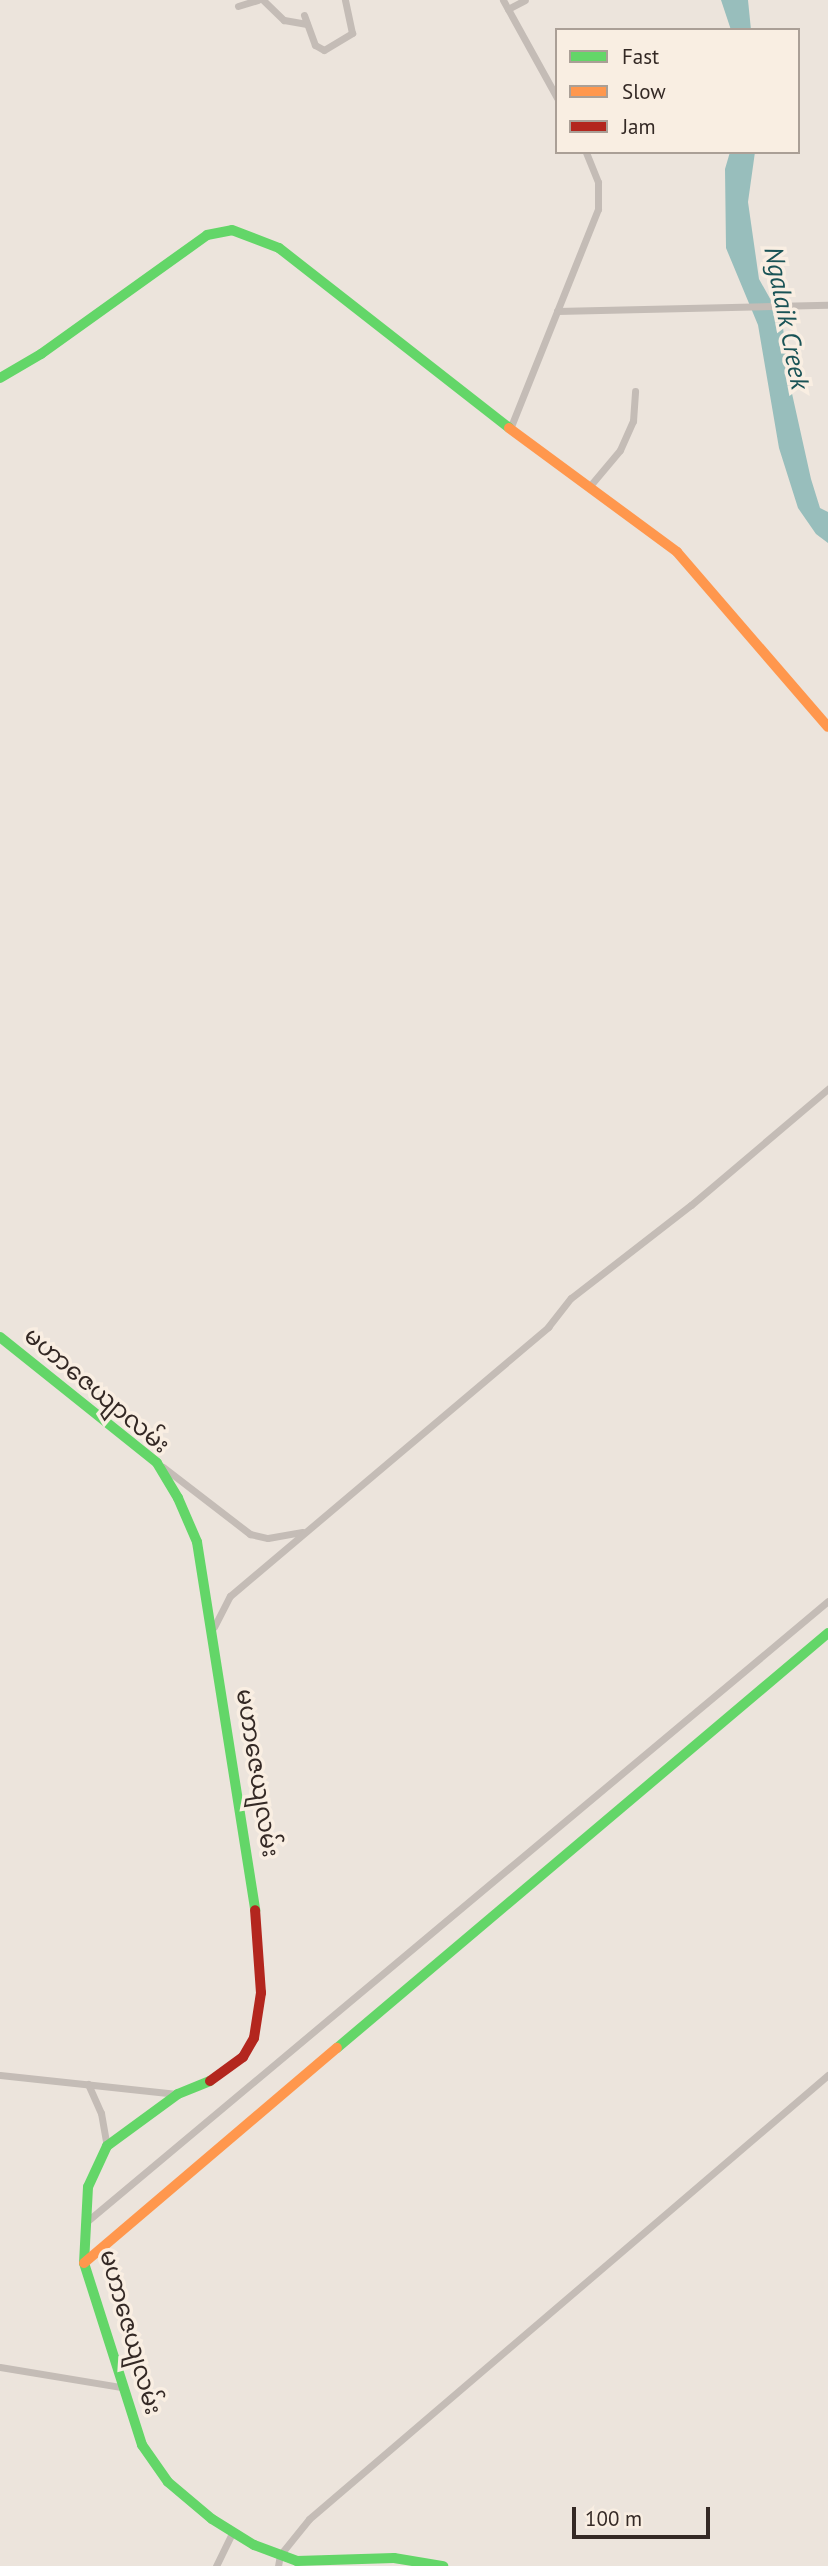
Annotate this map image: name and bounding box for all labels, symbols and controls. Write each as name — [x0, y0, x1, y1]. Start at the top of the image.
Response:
legend — [555, 28, 800, 154]
text: Fast — [622, 43, 659, 70]
text: Slow — [622, 78, 666, 105]
text: Jam — [622, 113, 656, 140]
water label: Ngalaik Creek — [758, 244, 816, 392]
street label: မဟာဇေယျာလမ်း — [18, 1321, 176, 1459]
street label: မဟာဇေယျလမ်း — [230, 1687, 286, 1859]
street label: မဟာဇေယျလမ်း — [94, 2246, 168, 2418]
scale bar — [576, 2492, 714, 2536]
text: 100 m — [585, 2505, 642, 2532]

